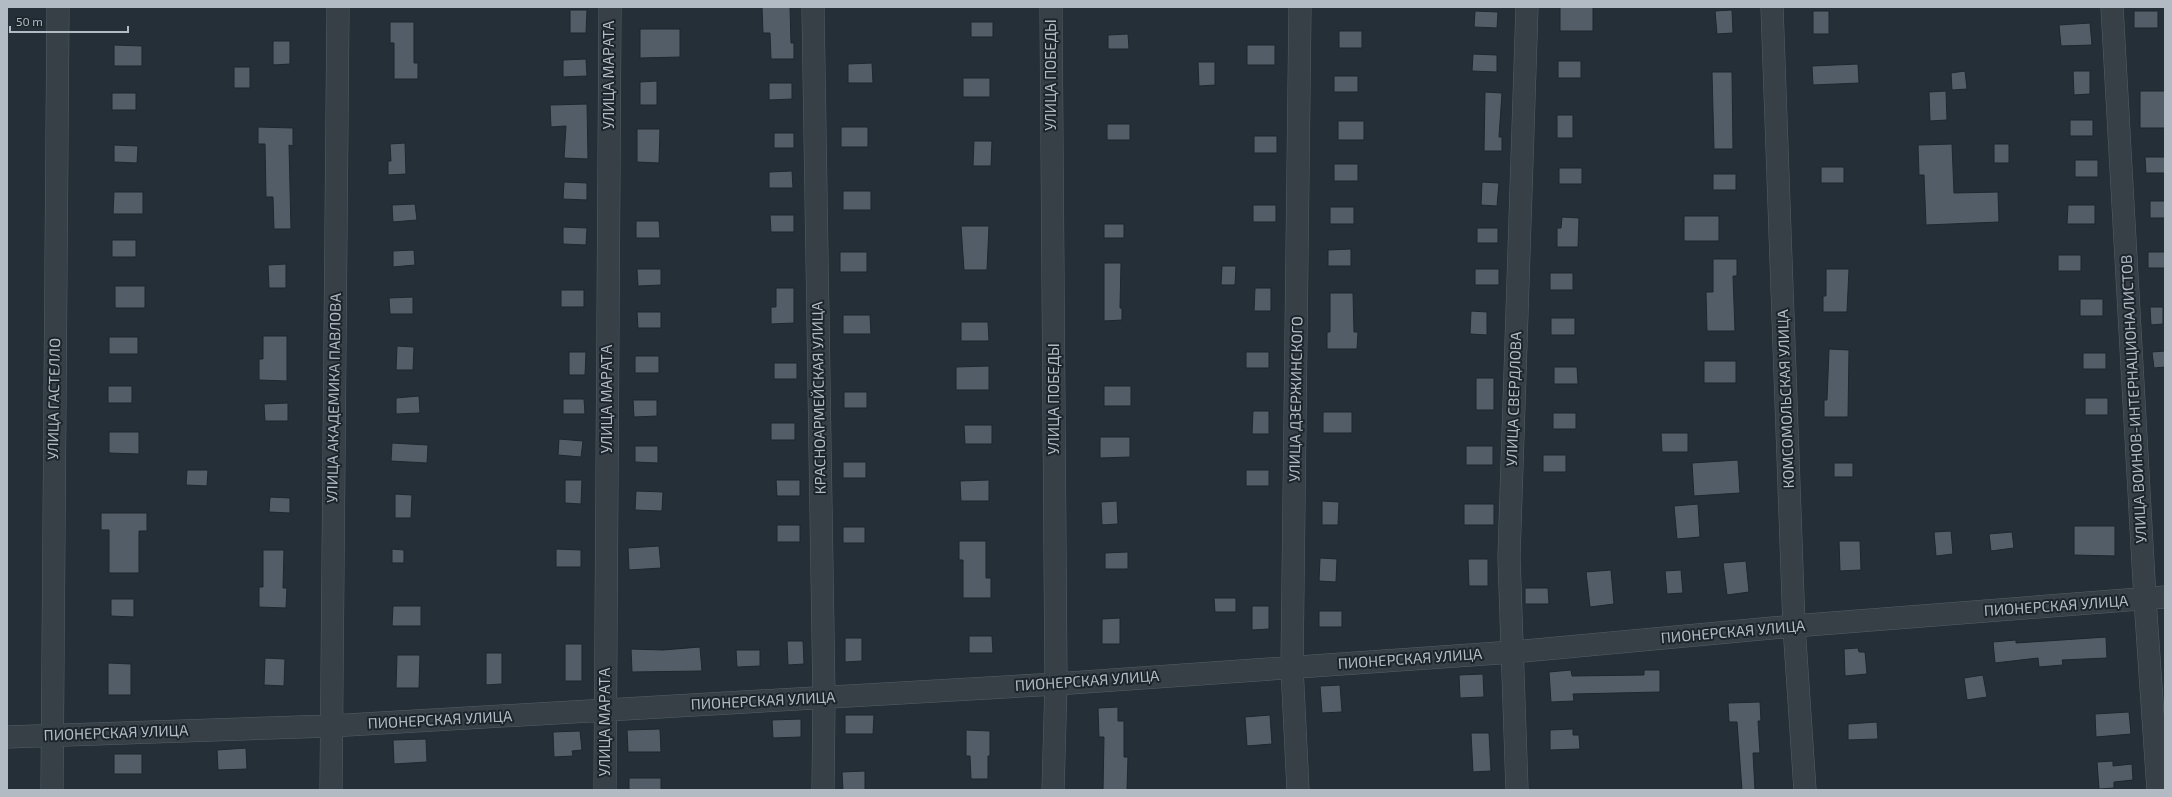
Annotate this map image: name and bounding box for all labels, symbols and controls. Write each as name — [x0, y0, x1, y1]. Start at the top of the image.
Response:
scale bar — [10, 8, 128, 34]
text: 50 m — [16, 14, 43, 28]
street label: УЛИЦА ПОБЕДЫ — [1041, 19, 1059, 131]
street label: УЛИЦА МАРАТА — [599, 20, 617, 129]
street label: УЛИЦА ВОИНОВ-ИНТЕРНАЦИОНАЛИСТОВ — [2116, 254, 2150, 544]
street label: УЛИЦА АКАДЕМИКА ПАВЛОВА — [322, 292, 344, 503]
street label: КРАСНОАРМЕЙСКАЯ УЛИЦА — [807, 301, 829, 495]
street label: КОМСОМОЛЬСКАЯ УЛИЦА — [1773, 309, 1797, 489]
street label: УЛИЦА ДЗЕРЖИНСКОГО — [1285, 316, 1305, 482]
street label: УЛИЦА СВЕРДЛОВА — [1502, 331, 1524, 467]
street label: УЛИЦА ГАСТЕЛЛО — [43, 338, 63, 460]
street label: УЛИЦА ПОБЕДЫ — [1044, 343, 1062, 455]
street label: УЛИЦА МАРАТА — [597, 344, 615, 453]
street label: ПИОНЕРСКАЯ УЛИЦА — [1983, 591, 2129, 619]
street label: ПИОНЕРСКАЯ УЛИЦА — [1660, 616, 1806, 646]
street label: ПИОНЕРСКАЯ УЛИЦА — [1337, 644, 1483, 672]
street label: ПИОНЕРСКАЯ УЛИЦА — [1014, 666, 1160, 694]
street label: УЛИЦА МАРАТА — [595, 667, 613, 776]
street label: ПИОНЕРСКАЯ УЛИЦА — [690, 687, 836, 713]
street label: ПИОНЕРСКАЯ УЛИЦА — [367, 706, 513, 732]
street label: ПИОНЕРСКАЯ УЛИЦА — [43, 720, 189, 744]

